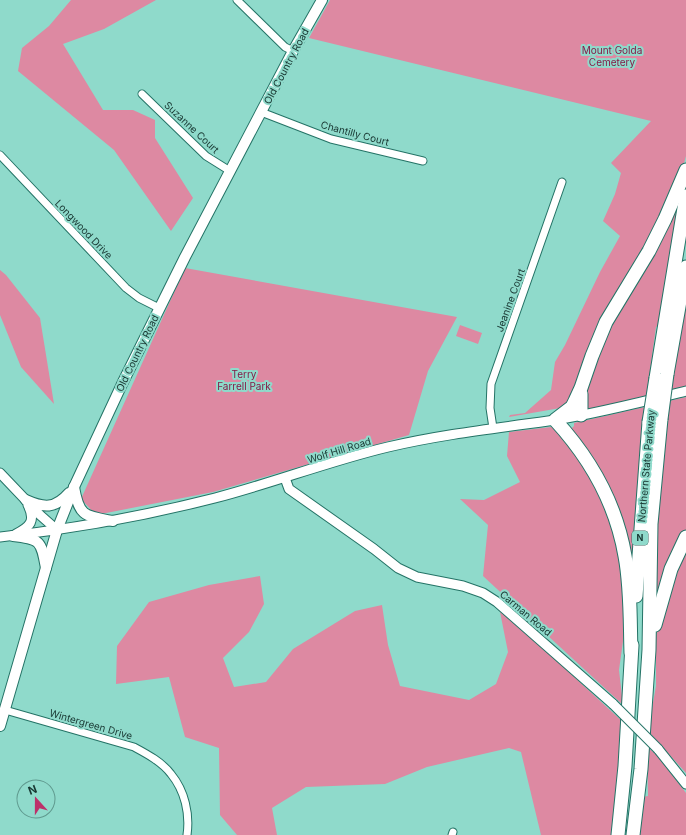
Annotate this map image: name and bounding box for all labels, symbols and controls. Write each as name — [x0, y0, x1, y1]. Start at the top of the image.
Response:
street label: Old Country Road — [261, 26, 311, 106]
park label: Mount Golda Cemetery — [582, 44, 642, 68]
street label: Suzanne Court — [162, 99, 222, 156]
street label: Chantilly Court — [320, 118, 391, 148]
street label: Longwood Drive — [53, 197, 115, 261]
street label: Jeanine Court — [493, 266, 527, 333]
street label: Old Country Road — [113, 313, 161, 393]
park label: Terry Farrell Park — [217, 368, 271, 392]
street label: Northern State Parkway — [635, 409, 657, 523]
street label: Wolf Hill Road — [306, 435, 372, 465]
road number: N — [632, 531, 648, 545]
street label: Carman Road — [498, 588, 554, 638]
street label: Wintergreen Drive — [48, 706, 134, 742]
north arrow — [16, 779, 56, 819]
text: N — [26, 782, 39, 798]

